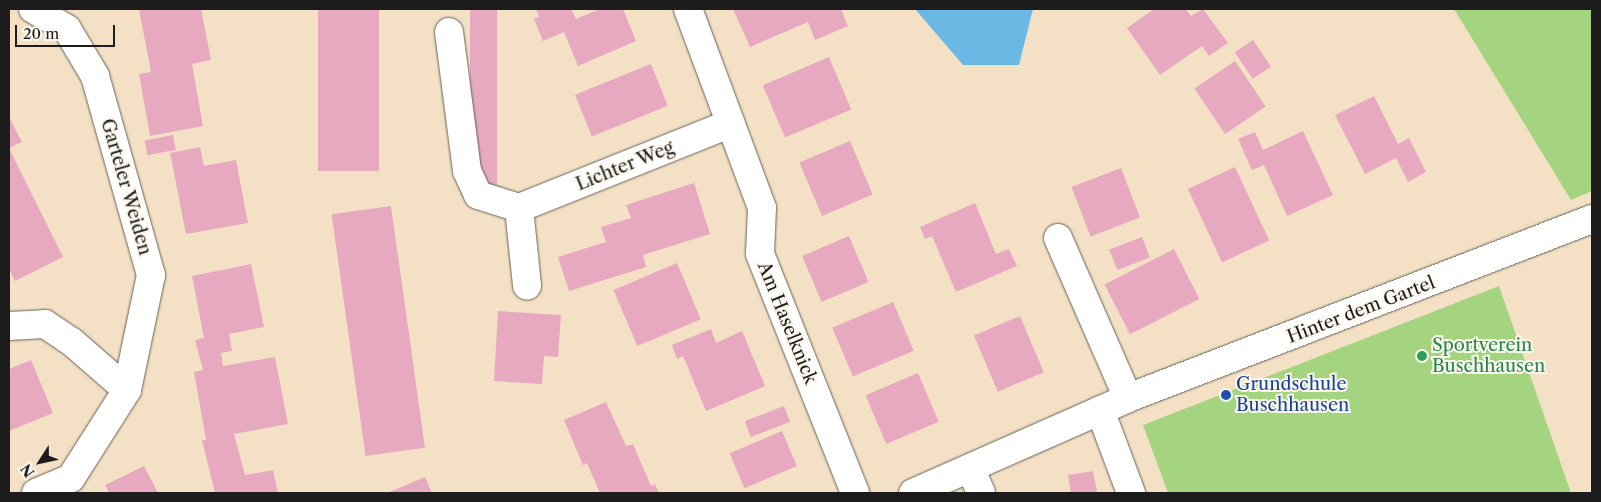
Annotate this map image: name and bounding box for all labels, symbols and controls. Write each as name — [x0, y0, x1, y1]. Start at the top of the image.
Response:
scale bar — [18, 15, 118, 47]
text: 20 m — [23, 24, 59, 43]
street label: Garteler Weiden — [96, 116, 156, 258]
street label: Lichter Weg — [572, 136, 678, 196]
street label: Am Haselknick — [753, 259, 821, 387]
street label: Hinter dem Gartel — [1284, 272, 1438, 348]
place label: Sportverein Buschhausen — [1432, 335, 1545, 378]
marker: Sportverein Buschhausen — [1416, 350, 1428, 362]
place label: Grundschule Buschhausen — [1236, 374, 1349, 416]
marker: Grundschule Buschhausen — [1220, 389, 1232, 401]
north arrow — [15, 437, 65, 487]
text: N — [17, 460, 39, 481]

